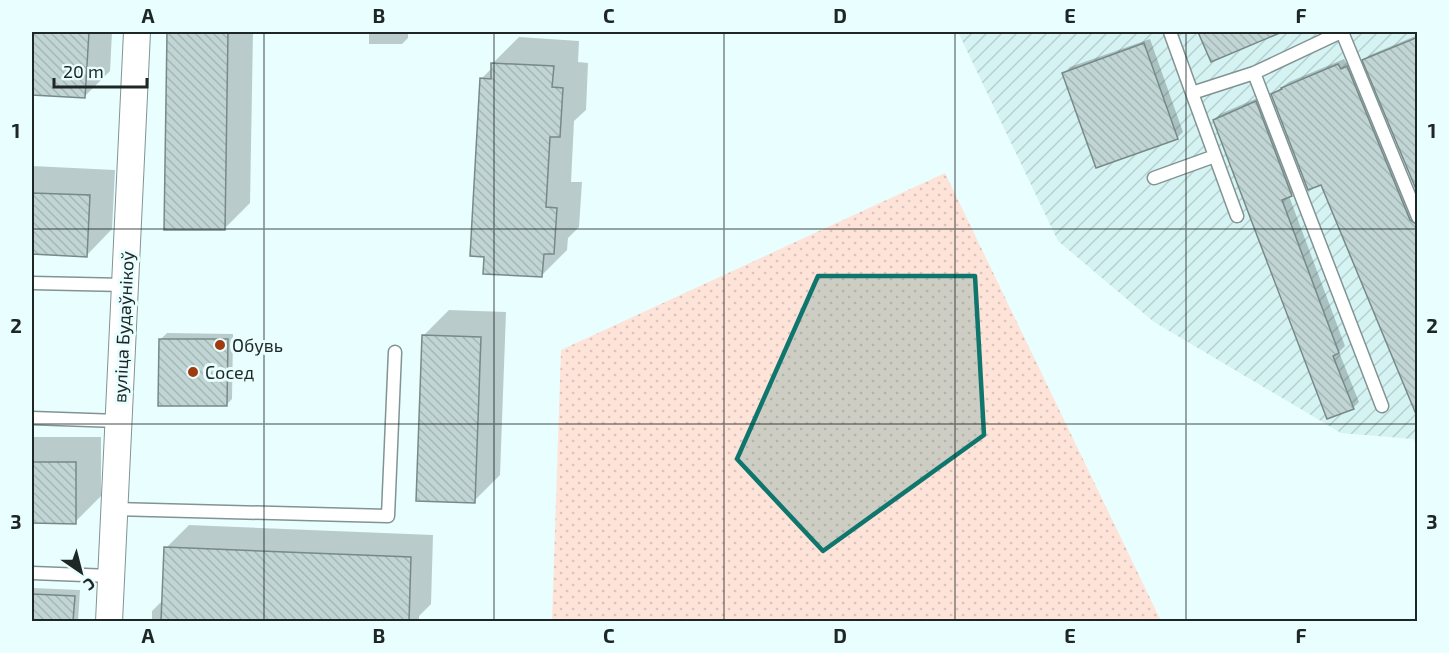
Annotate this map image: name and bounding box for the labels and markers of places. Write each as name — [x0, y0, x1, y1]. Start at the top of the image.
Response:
place label: Обувь — [232, 334, 283, 356]
marker: Обувь — [213, 338, 227, 352]
place label: Сосед — [205, 361, 254, 383]
marker: Сосед — [186, 365, 200, 379]

